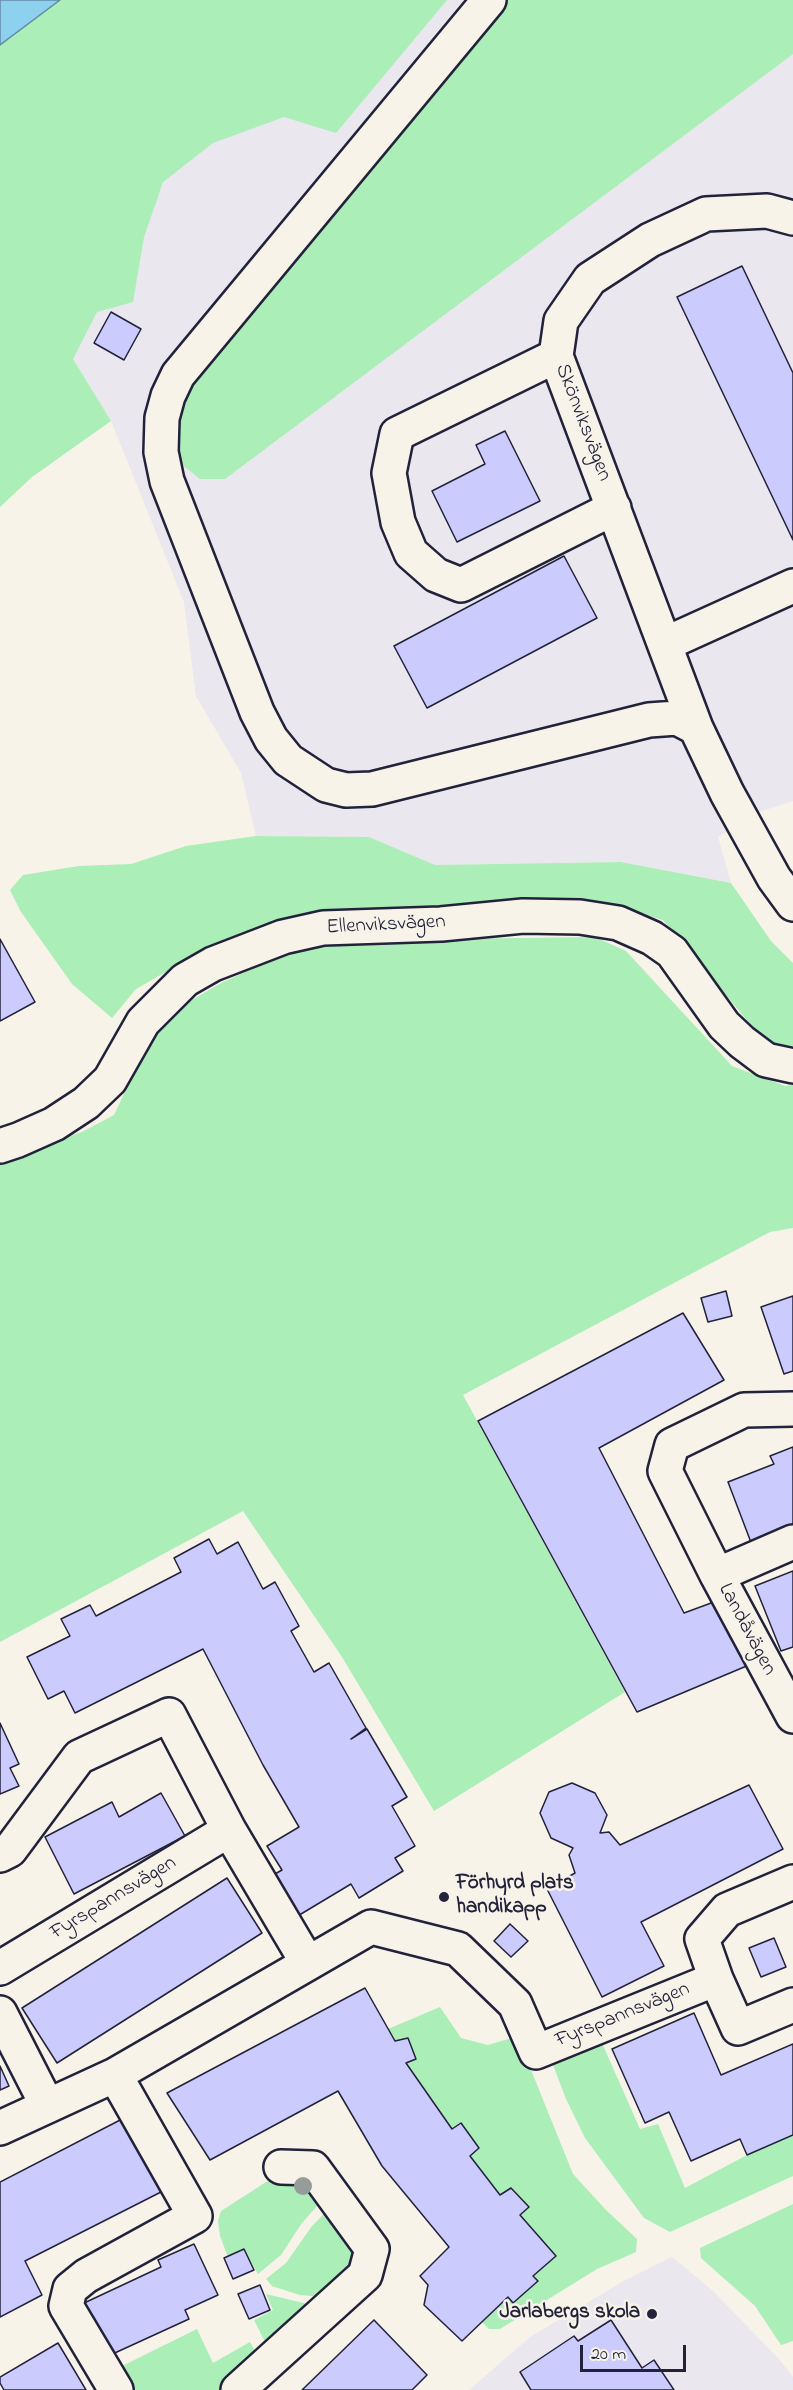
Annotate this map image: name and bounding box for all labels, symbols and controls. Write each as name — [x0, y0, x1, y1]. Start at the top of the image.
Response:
street label: Skönviksvägen — [548, 361, 616, 485]
street label: Ellenviksvägen — [326, 910, 446, 942]
street label: Landåvägen — [711, 1580, 781, 1680]
street label: Fyrspannsvägen — [46, 1851, 182, 1947]
place label: Förhyrd plats handikapp — [456, 1872, 574, 1922]
marker: Förhyrd plats handikapp — [437, 1890, 451, 1904]
street label: Fyrspannsvägen — [552, 1978, 694, 2054]
place label: Jarlabergs skola — [500, 2301, 640, 2327]
marker: Jarlabergs skola — [645, 2307, 659, 2321]
scale bar — [583, 2333, 690, 2371]
text: 20 m — [591, 2342, 626, 2368]

